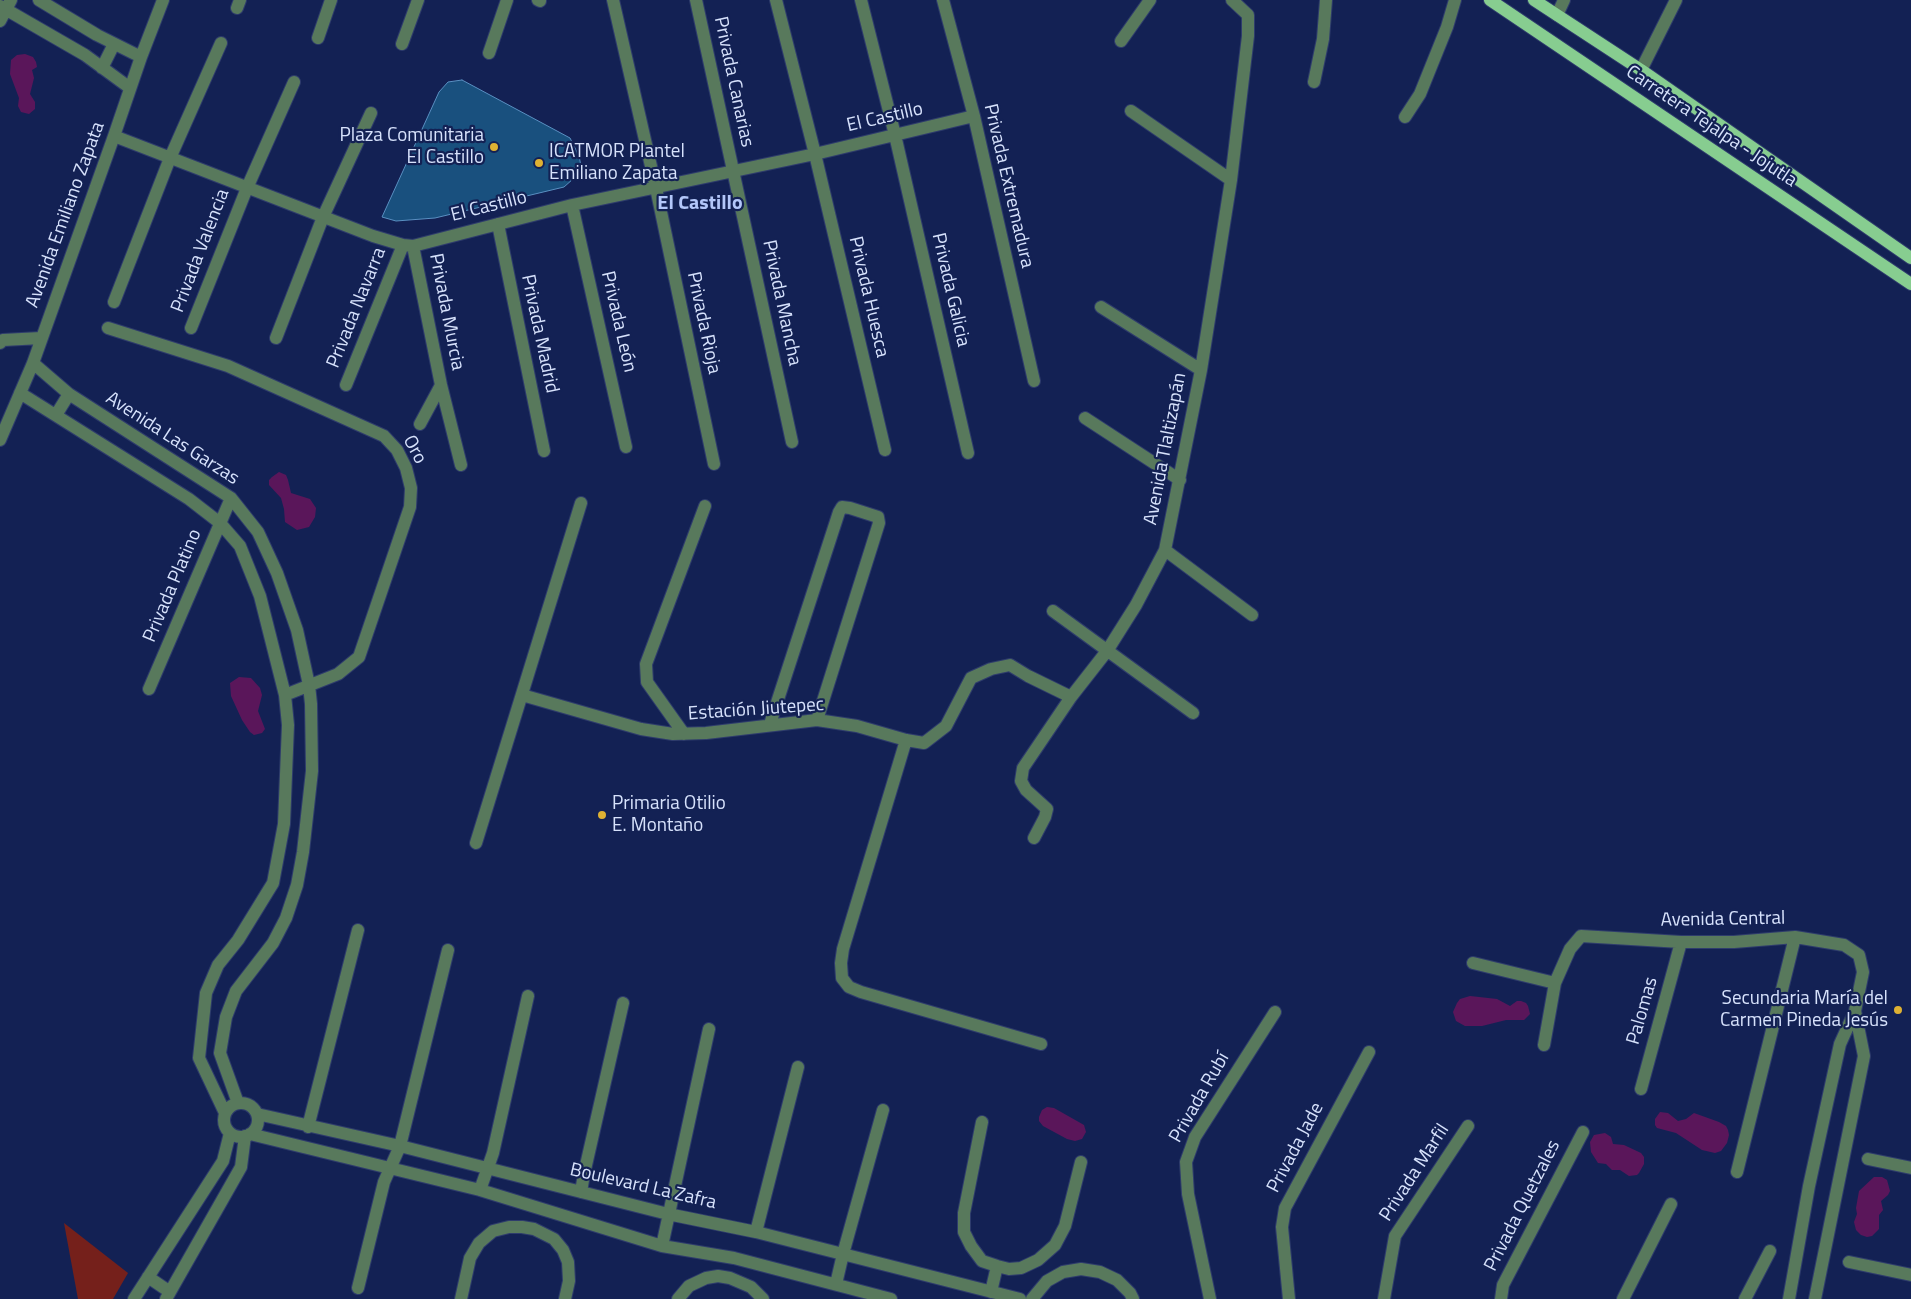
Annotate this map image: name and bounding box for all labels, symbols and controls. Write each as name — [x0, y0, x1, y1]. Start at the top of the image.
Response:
street label: Privada Canarias — [708, 15, 758, 149]
street label: Carretera Tejalpa - Jojutla — [1621, 61, 1801, 193]
street label: El Castillo — [845, 98, 925, 138]
street label: Privada Extremadura — [978, 102, 1038, 270]
street label: Avenida Emiliano Zapata — [22, 119, 110, 311]
place label: Plaza Comunitaria El Castillo — [340, 125, 484, 169]
marker: Plaza Comunitaria El Castillo — [488, 141, 500, 153]
place label: ICATMOR Plantel Emiliano Zapata — [549, 141, 685, 185]
marker: ICATMOR Plantel Emiliano Zapata — [533, 157, 545, 169]
street label: Privada Valencia — [167, 186, 235, 316]
street label: El Castillo — [449, 187, 529, 227]
district label: El Castillo — [657, 192, 743, 216]
street label: Privada Galicia — [926, 231, 974, 349]
street label: Privada Huesca — [843, 234, 893, 360]
street label: Privada Mancha — [757, 238, 805, 368]
street label: Privada Navarra — [323, 245, 391, 371]
street label: Privada Murcia — [423, 252, 469, 372]
street label: Privada León — [595, 269, 641, 375]
street label: Privada Rioja — [681, 270, 725, 376]
street label: Privada Madrid — [515, 273, 563, 395]
street label: Avenida Tlaltizapán — [1140, 371, 1192, 527]
street label: Avenida Las Garzas — [101, 387, 243, 491]
street label: Oro — [397, 432, 431, 468]
street label: Privada Platino — [139, 526, 207, 646]
street label: Estación Jiutepec — [687, 694, 825, 726]
place label: Primaria Otilio E. Montaño — [612, 793, 726, 837]
marker: Primaria Otilio E. Montaño — [596, 809, 608, 821]
street label: Avenida Central — [1660, 908, 1786, 932]
street label: Palomas — [1622, 975, 1664, 1047]
place label: Secundaria María del Carmen Pineda Jesús — [1720, 988, 1888, 1032]
marker: Secundaria María del Carmen Pineda Jesús — [1892, 1004, 1904, 1016]
street label: Privada Rubí — [1165, 1049, 1235, 1147]
street label: Privada Jade — [1263, 1099, 1329, 1197]
street label: Privada Marfil — [1375, 1120, 1455, 1226]
street label: Privada Quetzales — [1480, 1137, 1566, 1275]
street label: Boulevard La Zafra — [568, 1159, 718, 1215]

